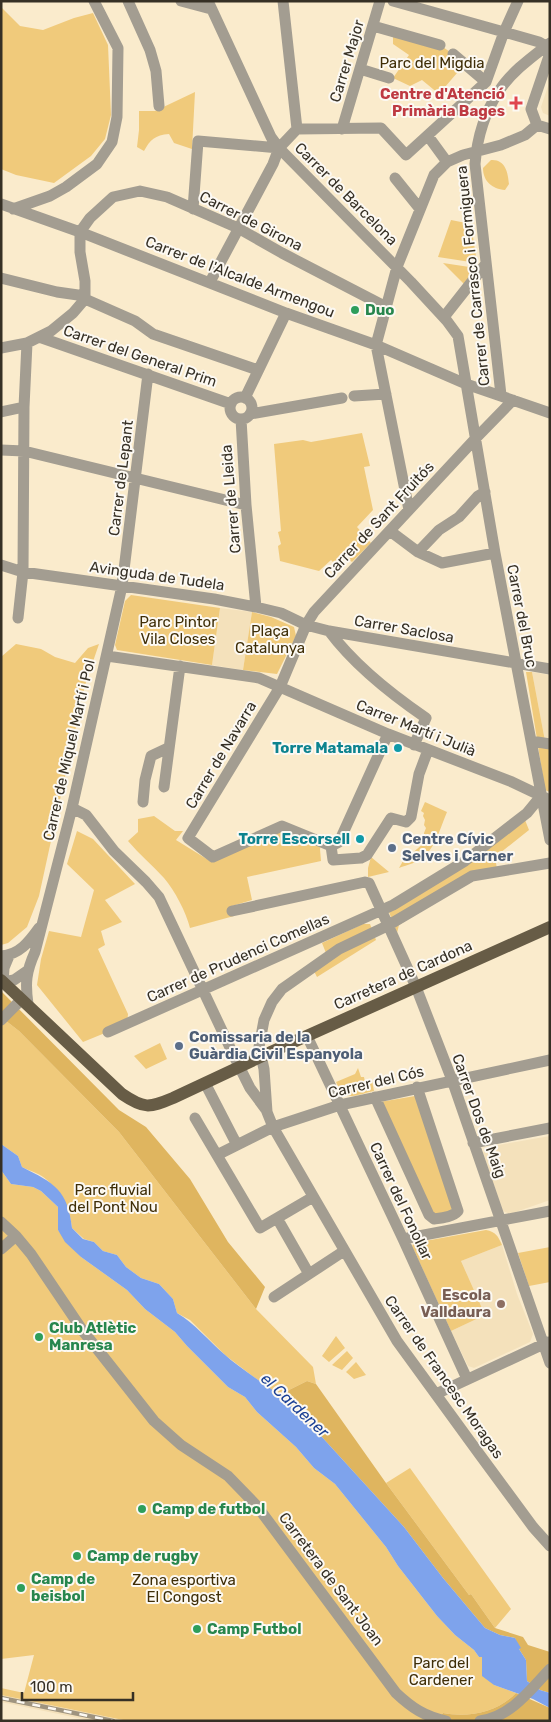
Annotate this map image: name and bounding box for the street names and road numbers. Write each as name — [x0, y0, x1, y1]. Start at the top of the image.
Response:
street label: Carrer Major — [326, 17, 368, 104]
street label: Carrer de Barcelona — [291, 139, 401, 249]
street label: Carrer de Carrasco i Formiguera — [452, 165, 494, 387]
street label: Carrer de Girona — [196, 187, 306, 255]
street label: Carrer de l'Alcalde Armengou — [143, 232, 337, 322]
street label: Carrer del General Prim — [61, 321, 219, 391]
street label: Carrer de Lepant — [105, 419, 137, 537]
street label: Carrer de Lleida — [217, 444, 245, 554]
street label: Carrer de Sant Fruitós — [320, 458, 438, 582]
street label: Avinguda de Tudela — [88, 558, 226, 594]
street label: Carrer del Bruc — [503, 563, 541, 669]
street label: Carrer Saclosa — [353, 611, 455, 647]
street label: Carrer de Miquel Martí i Pol — [39, 658, 99, 842]
street label: Carrer Martí i Julià — [354, 696, 478, 760]
street label: Carrer de Navarra — [182, 698, 260, 812]
street label: Carrer de Prudenci Comellas — [144, 909, 332, 1006]
street label: Carretera de Cardona — [331, 936, 475, 1014]
street label: Carrer Dos de Maig — [448, 1051, 510, 1181]
street label: Carrer del Cós — [326, 1062, 426, 1102]
street label: Carrer del Fonollar — [366, 1139, 436, 1263]
street label: Carrer de Francesc Moragas — [381, 1292, 507, 1462]
street label: Carretera de Sant Joan — [275, 1509, 387, 1649]

